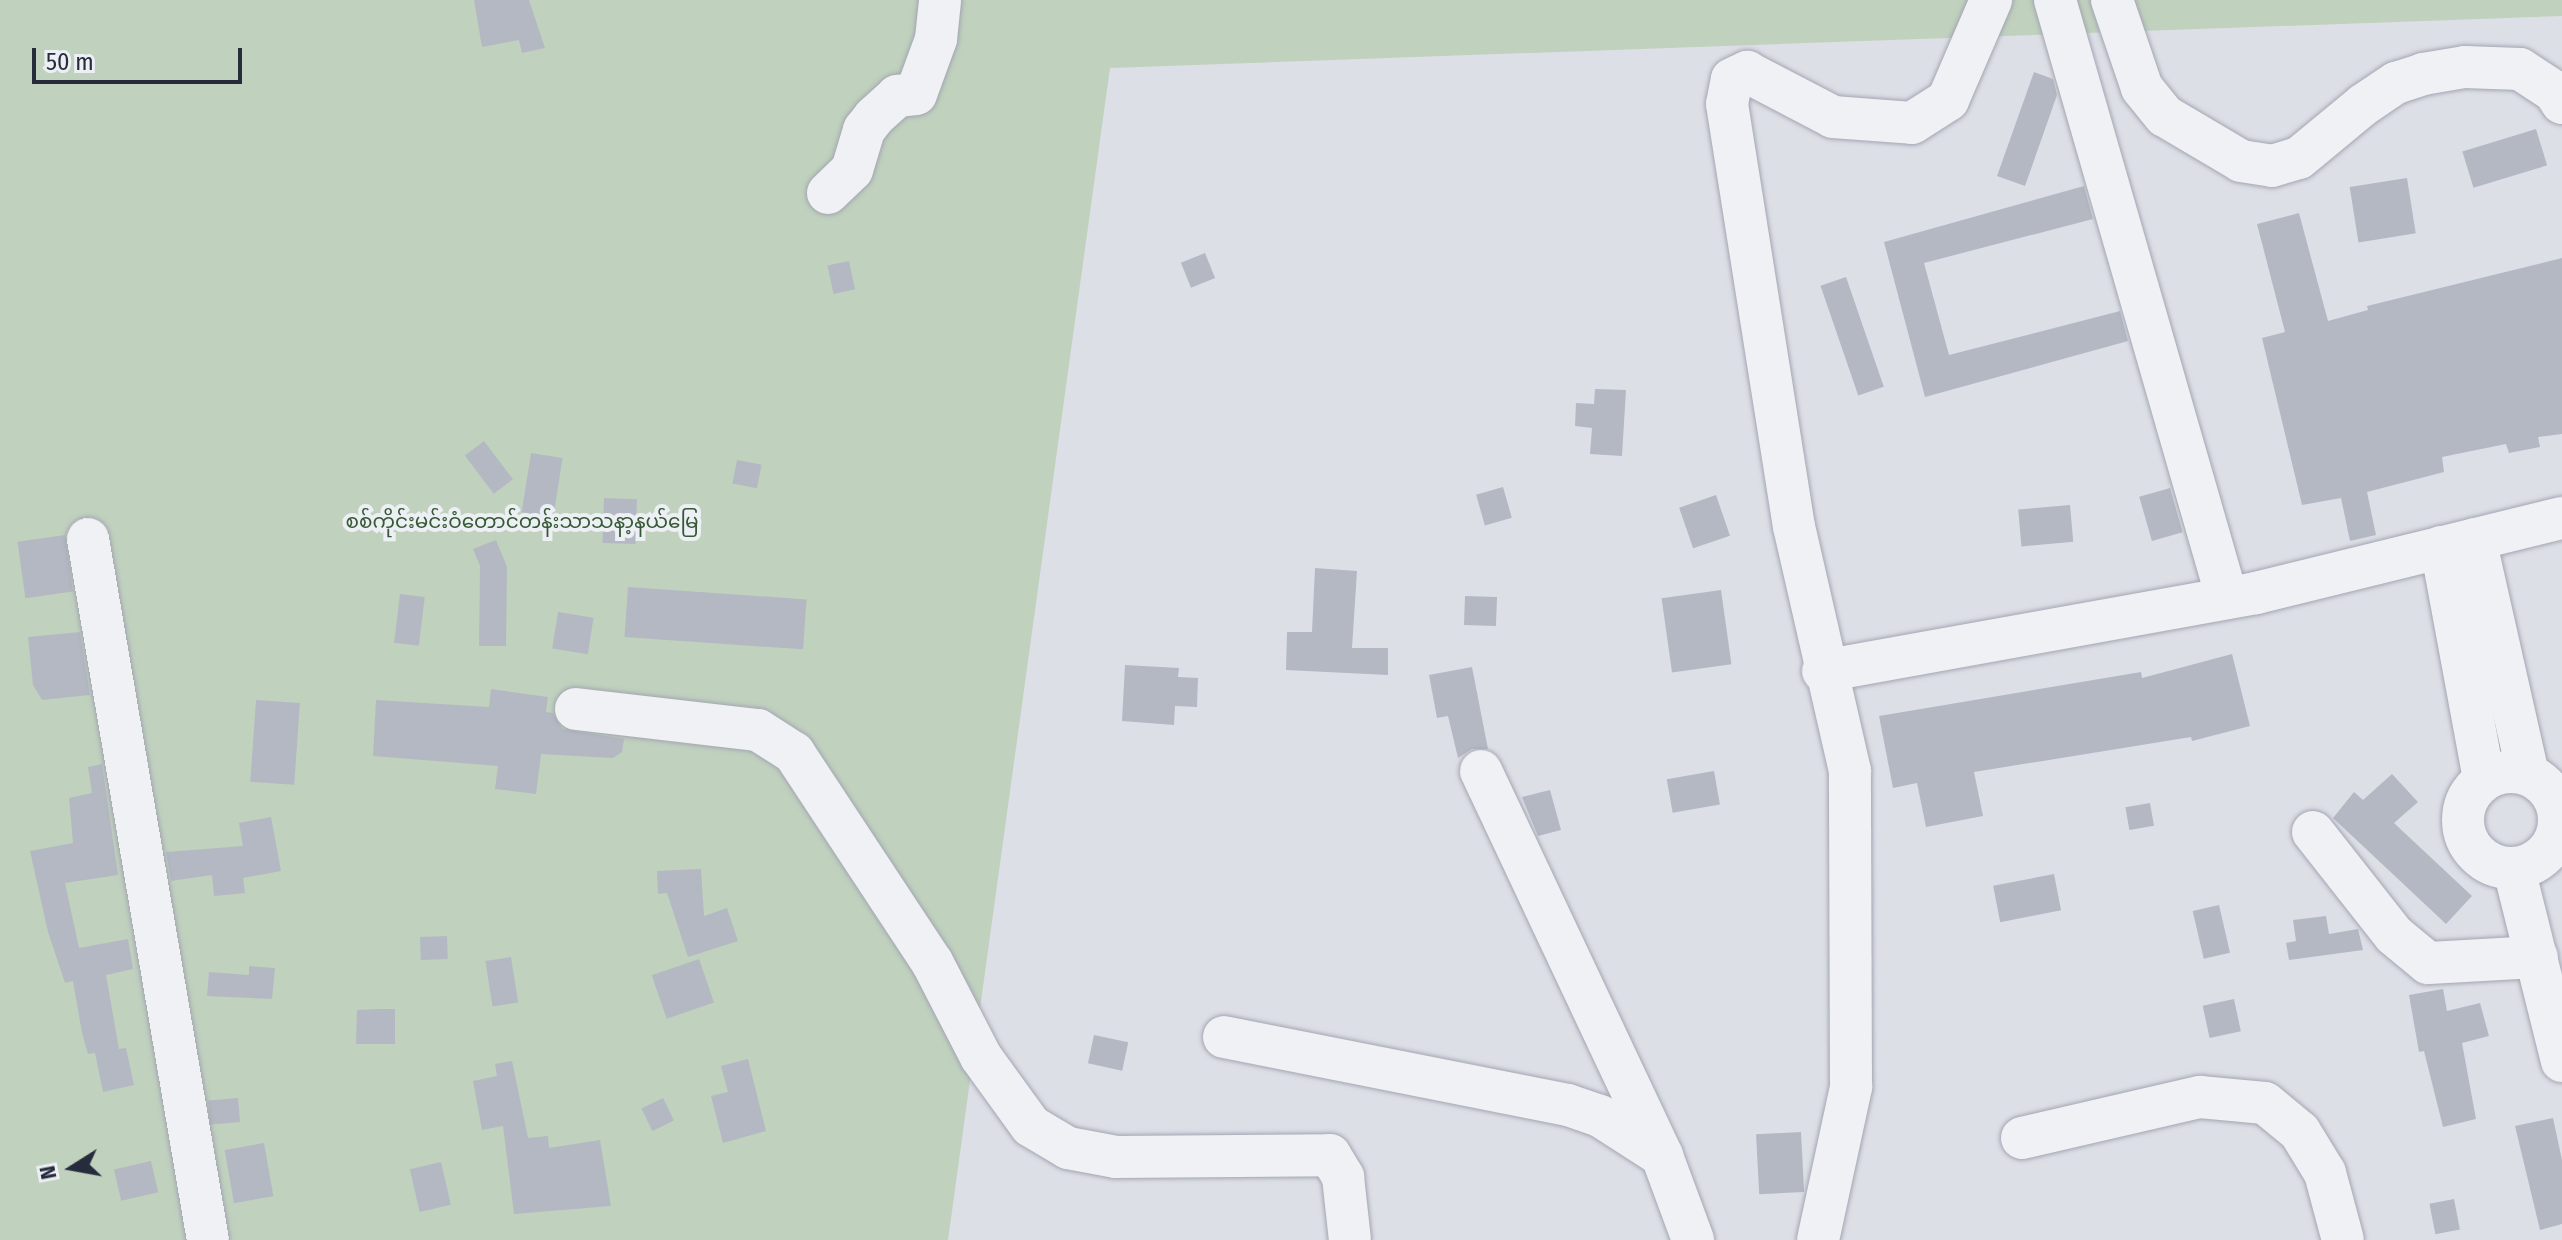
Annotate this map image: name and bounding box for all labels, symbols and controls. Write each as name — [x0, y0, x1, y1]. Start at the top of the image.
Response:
scale bar — [36, 32, 246, 82]
text: 50 m — [46, 48, 94, 76]
park label: စစ်ကိုင်းမင်းဝံတောင်တန်းသာသနာ့နယ်မြေ — [345, 509, 699, 533]
north arrow — [32, 1128, 112, 1208]
text: N — [33, 1164, 62, 1182]

